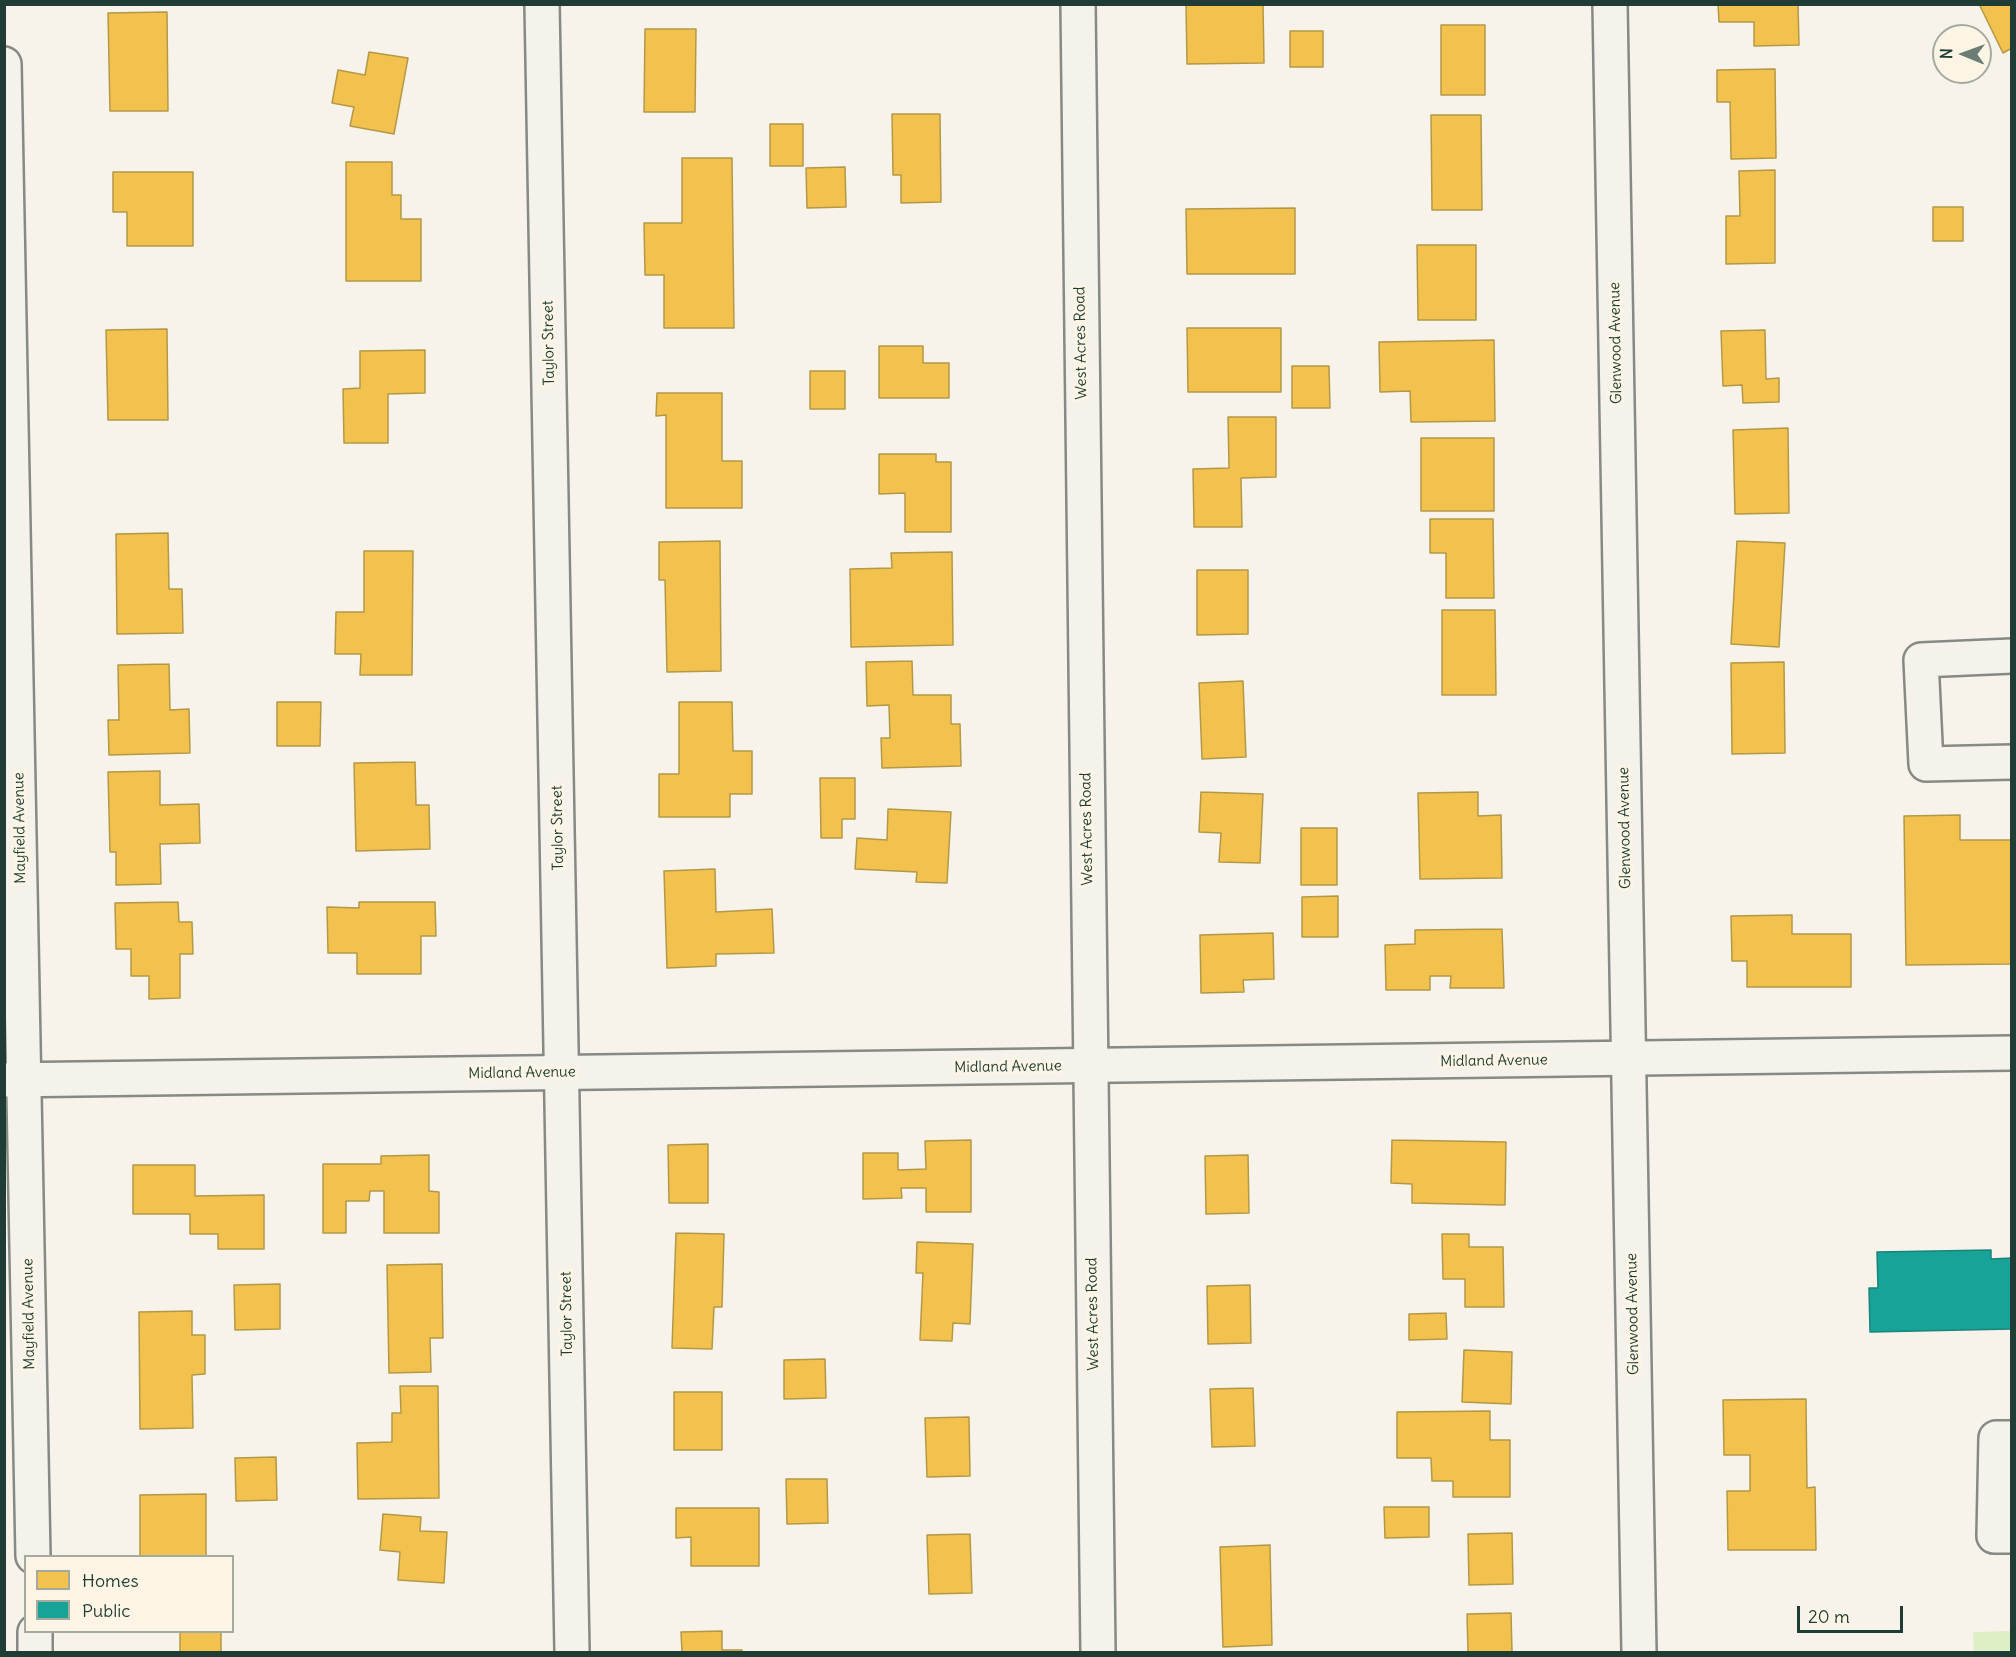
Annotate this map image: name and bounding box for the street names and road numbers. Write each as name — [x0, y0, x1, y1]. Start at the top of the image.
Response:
street label: Glenwood Avenue — [1606, 282, 1626, 404]
street label: West Acres Road — [1071, 286, 1091, 400]
street label: Taylor Street — [539, 300, 559, 386]
street label: Glenwood Avenue — [1615, 767, 1635, 889]
street label: Mayfield Avenue — [10, 772, 30, 884]
street label: West Acres Road — [1077, 772, 1097, 886]
street label: Taylor Street — [548, 785, 568, 871]
street label: Midland Avenue — [1440, 1051, 1548, 1071]
street label: Midland Avenue — [954, 1057, 1062, 1077]
street label: Midland Avenue — [468, 1063, 576, 1083]
street label: Glenwood Avenue — [1623, 1253, 1643, 1375]
street label: West Acres Road — [1083, 1257, 1103, 1371]
street label: Mayfield Avenue — [19, 1258, 39, 1370]
street label: Taylor Street — [557, 1271, 577, 1357]

